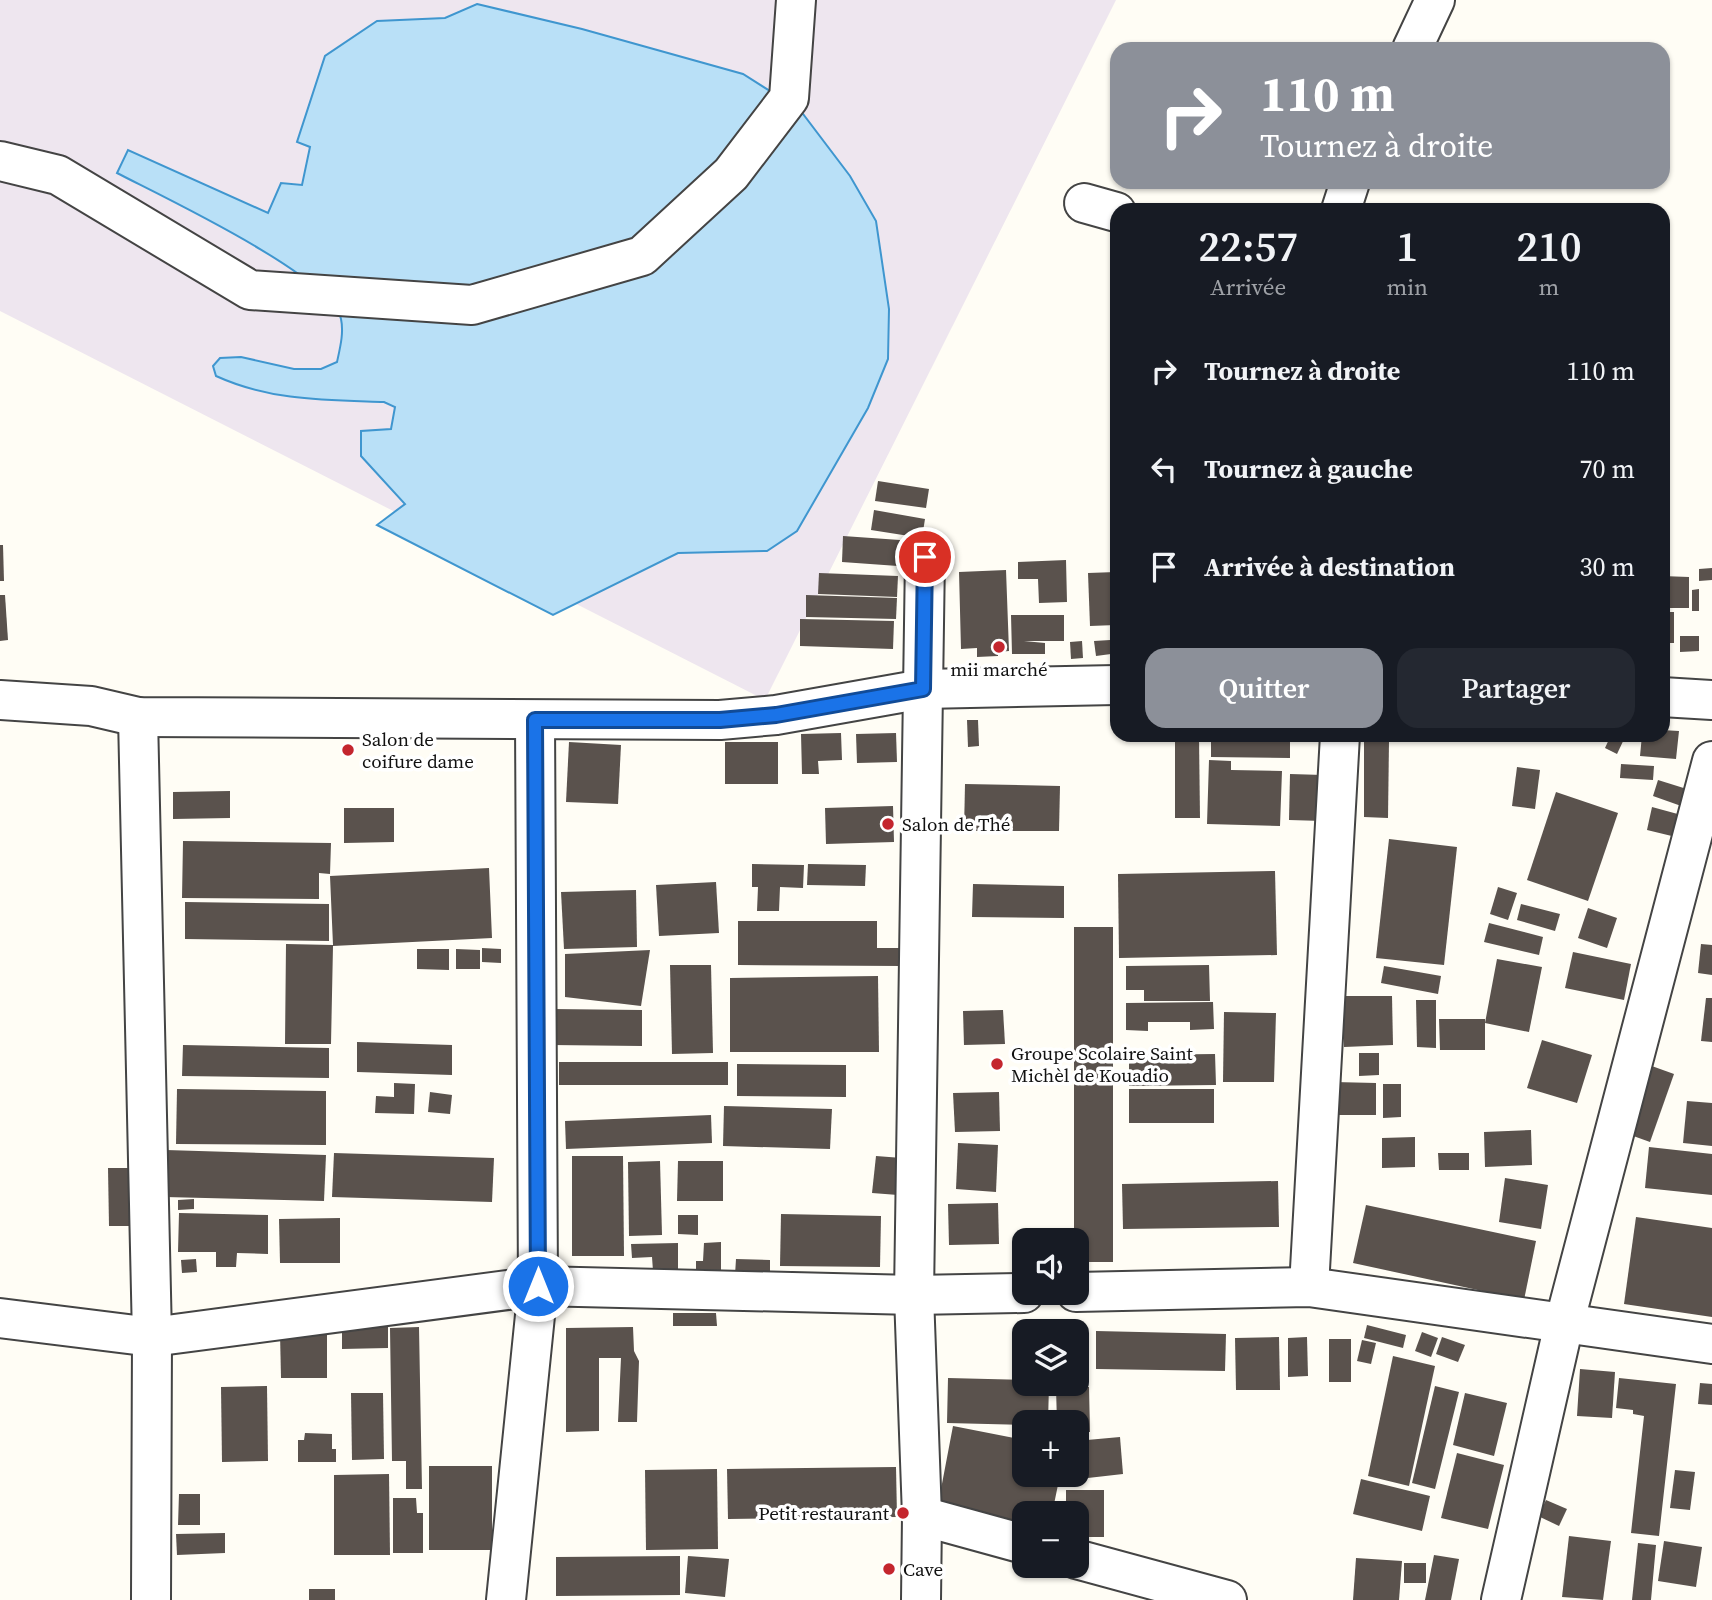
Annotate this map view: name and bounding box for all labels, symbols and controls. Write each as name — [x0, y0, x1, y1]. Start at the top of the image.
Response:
text: 110 m — [1260, 60, 1395, 127]
icon: right — [1145, 70, 1236, 161]
text: Tournez à droite — [1260, 124, 1493, 168]
text: 22:57 — [1198, 217, 1298, 275]
text: 1 — [1396, 217, 1418, 275]
text: 210 — [1516, 217, 1582, 275]
text: Arrivée — [1210, 271, 1286, 303]
text: min — [1386, 271, 1428, 303]
text: m — [1539, 271, 1559, 303]
icon: right — [1145, 352, 1183, 390]
text: Tournez à droite — [1204, 353, 1400, 389]
text: 110 m — [1567, 353, 1635, 389]
icon: left — [1145, 450, 1183, 488]
text: Tournez à gauche — [1204, 451, 1413, 487]
text: 70 m — [1580, 451, 1635, 487]
pin — [895, 527, 955, 587]
icon: arrive — [906, 538, 944, 576]
icon: arrive — [1145, 548, 1183, 586]
text: Arrivée à destination — [1204, 549, 1455, 585]
text: 30 m — [1580, 549, 1635, 585]
marker: mii marché — [991, 639, 1007, 655]
button: Quitter — [1145, 648, 1383, 728]
button: Partager — [1397, 648, 1635, 728]
place label: mii marché — [950, 656, 1048, 682]
place label: Salon de coifure dame — [362, 726, 474, 774]
marker: Salon de coifure dame — [340, 742, 356, 758]
place label: Salon de Thé — [902, 811, 1011, 837]
marker: Salon de Thé — [880, 816, 896, 832]
place label: Groupe Scolaire Saint Michèl de Kouadio — [1011, 1040, 1194, 1088]
marker: Groupe Scolaire Saint Michèl de Kouadio — [989, 1056, 1005, 1072]
map controls — [1012, 1228, 1089, 1578]
button: sound — [1012, 1228, 1089, 1305]
position arrow — [501, 1249, 575, 1323]
button: layers — [1012, 1319, 1089, 1396]
button: + — [1012, 1410, 1089, 1487]
place label: Petit restaurant — [758, 1500, 890, 1526]
button: − — [1012, 1501, 1089, 1578]
marker: Petit restaurant — [895, 1505, 911, 1521]
place label: Cave — [903, 1556, 943, 1582]
marker: Cave — [881, 1561, 897, 1577]

